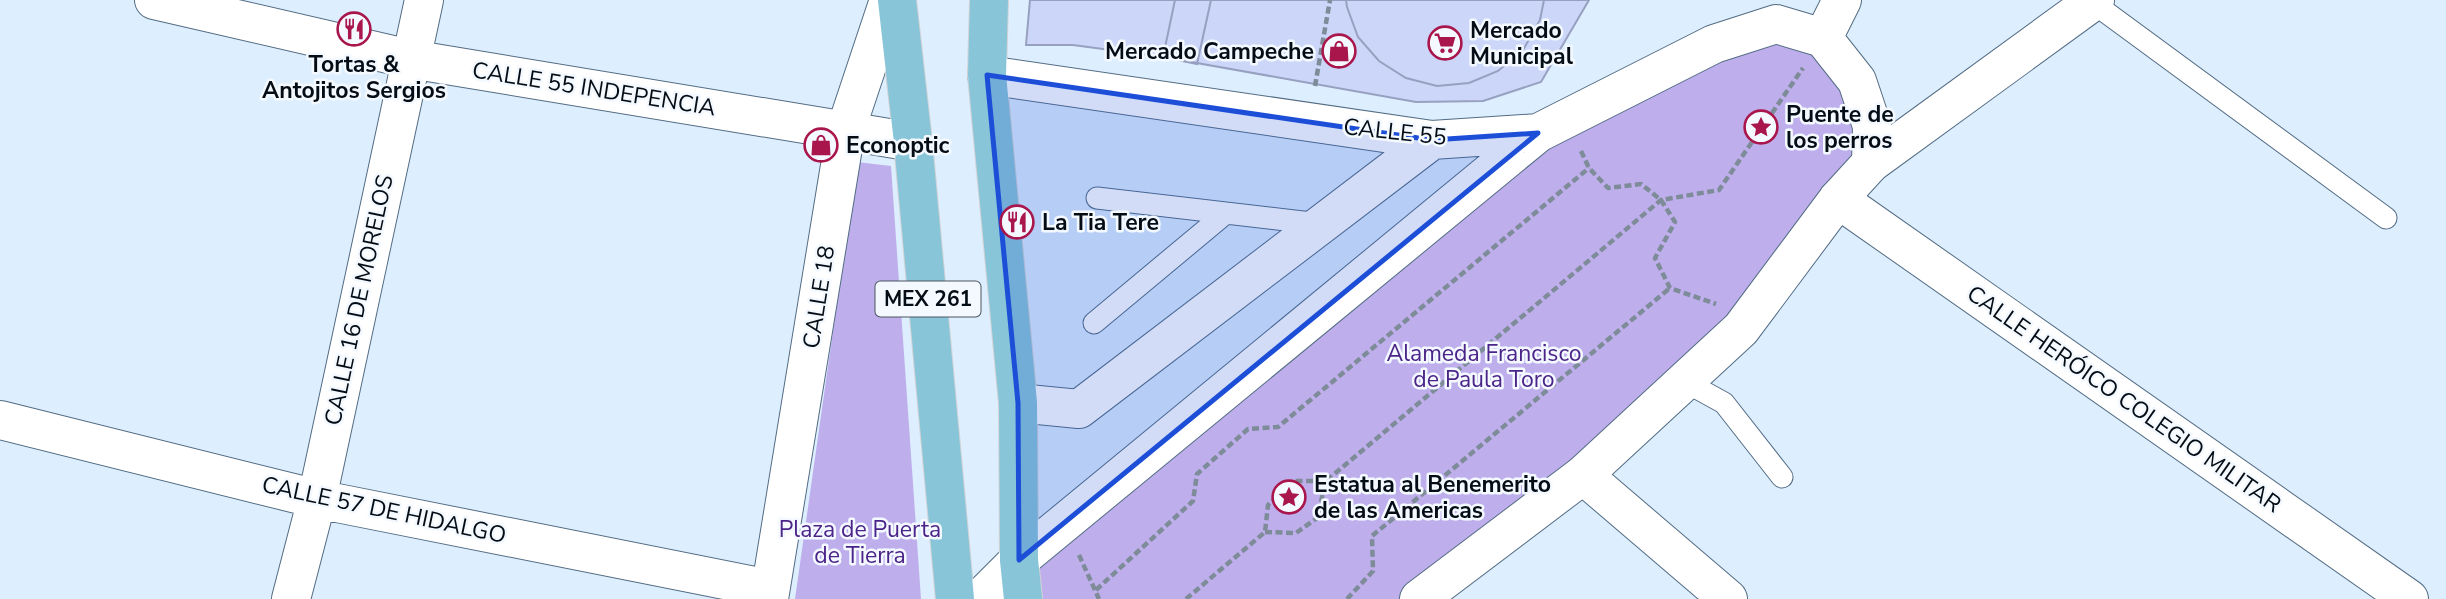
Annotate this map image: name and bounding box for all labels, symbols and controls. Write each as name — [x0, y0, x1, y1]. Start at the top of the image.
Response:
restaurant icon: Tortas & Antojitos Sergios — [335, 10, 373, 48]
place label: Mercado Municipal — [1470, 15, 1574, 72]
supermarket icon: Mercado Municipal — [1426, 24, 1464, 62]
shop icon: Mercado Campeche — [1320, 32, 1358, 70]
place label: Mercado Campeche — [1105, 36, 1314, 67]
place label: Tortas & Antojitos Sergios — [262, 49, 446, 106]
street label: CALLE 55 INDEPENCIA — [470, 54, 718, 124]
place label: Puente de los perros — [1786, 99, 1894, 156]
place icon: Puente de los perros — [1742, 108, 1780, 146]
street label: CALLE 55 — [1342, 111, 1448, 153]
shop icon: Econoptic — [802, 126, 840, 164]
place label: Econoptic — [846, 130, 950, 161]
street label: CALLE 16 DE MORELOS — [317, 172, 401, 428]
restaurant icon: La Tia Tere — [998, 203, 1036, 241]
place label: La Tia Tere — [1042, 207, 1159, 238]
street label: CALLE 18 — [796, 243, 842, 351]
street label: CALLE HERÓICO COLEGIO MILITAR — [1961, 278, 2287, 520]
road number: MEX 261 — [876, 282, 981, 316]
park label: Alameda Francisco de Paula Toro — [1386, 338, 1582, 395]
street label: CALLE 57 DE HIDALGO — [259, 469, 509, 551]
place label: Estatua al Benemerito de las Americas — [1314, 469, 1551, 526]
place icon: Estatua al Benemerito de las Americas — [1270, 478, 1308, 516]
park label: Plaza de Puerta de Tierra — [779, 514, 941, 571]

